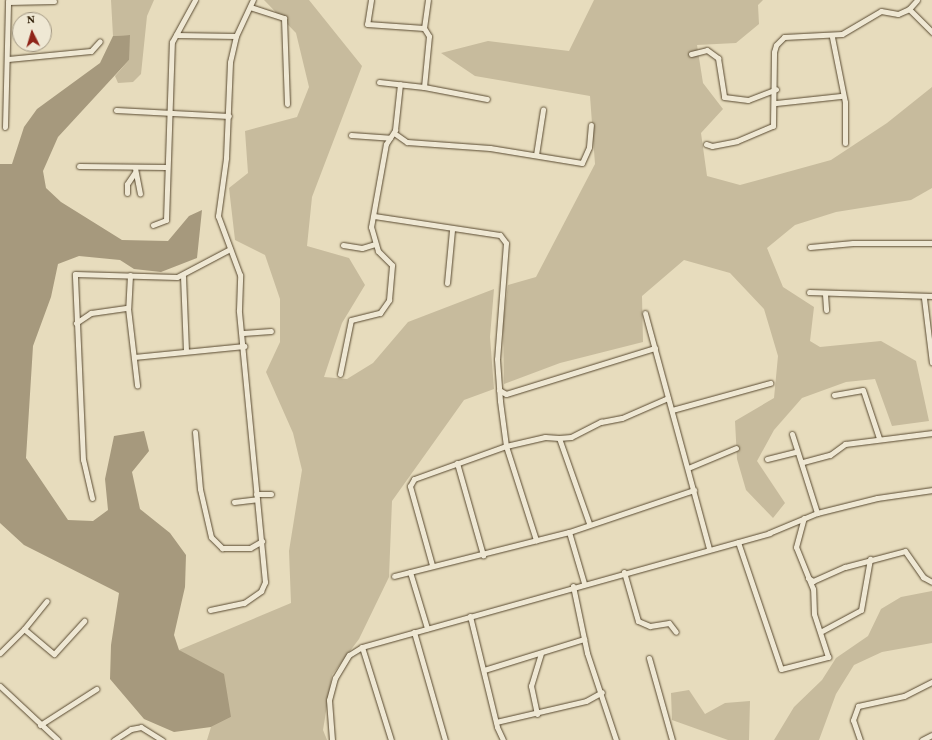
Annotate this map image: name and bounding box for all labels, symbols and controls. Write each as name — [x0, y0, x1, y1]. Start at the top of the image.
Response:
north arrow — [12, 12, 52, 52]
text: N — [26, 13, 36, 28]

